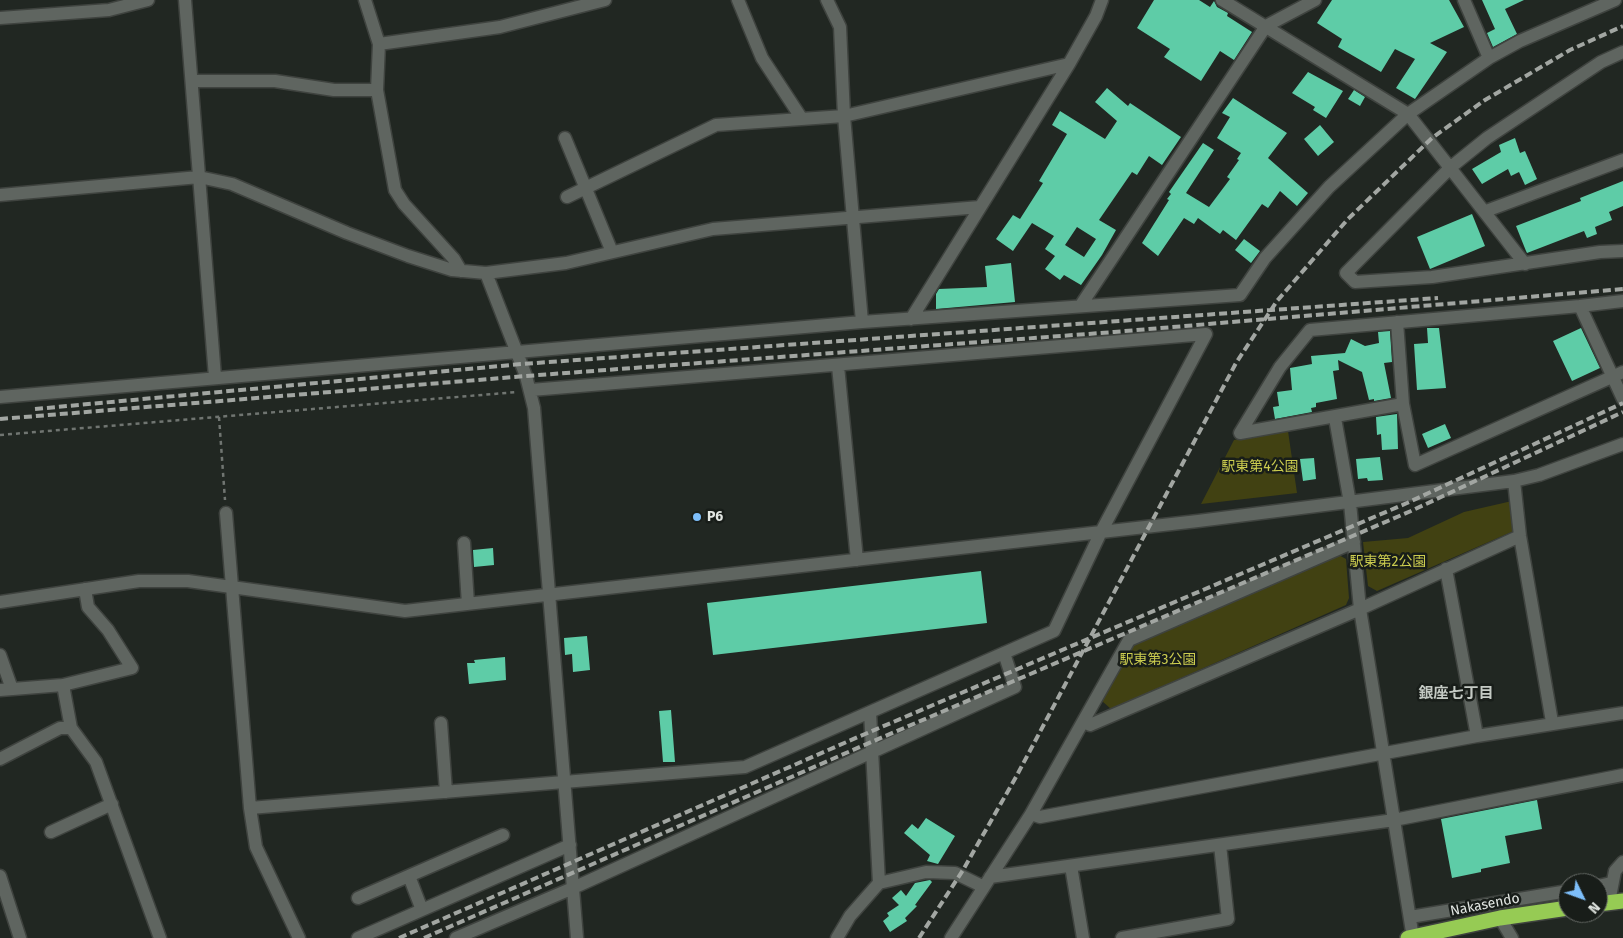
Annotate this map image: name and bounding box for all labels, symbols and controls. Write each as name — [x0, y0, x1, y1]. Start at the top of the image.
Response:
park label: 駅東第4公園 — [1221, 459, 1299, 475]
place label: P6 — [707, 509, 723, 525]
marker: P6 — [691, 511, 703, 523]
park label: 駅東第2公園 — [1350, 554, 1426, 570]
park label: 駅東第3公園 — [1120, 652, 1196, 668]
district label: 銀座七丁目 — [1419, 685, 1493, 703]
north arrow — [1558, 873, 1608, 923]
street label: Nakasendo — [1449, 890, 1521, 920]
text: N — [1584, 899, 1603, 917]

